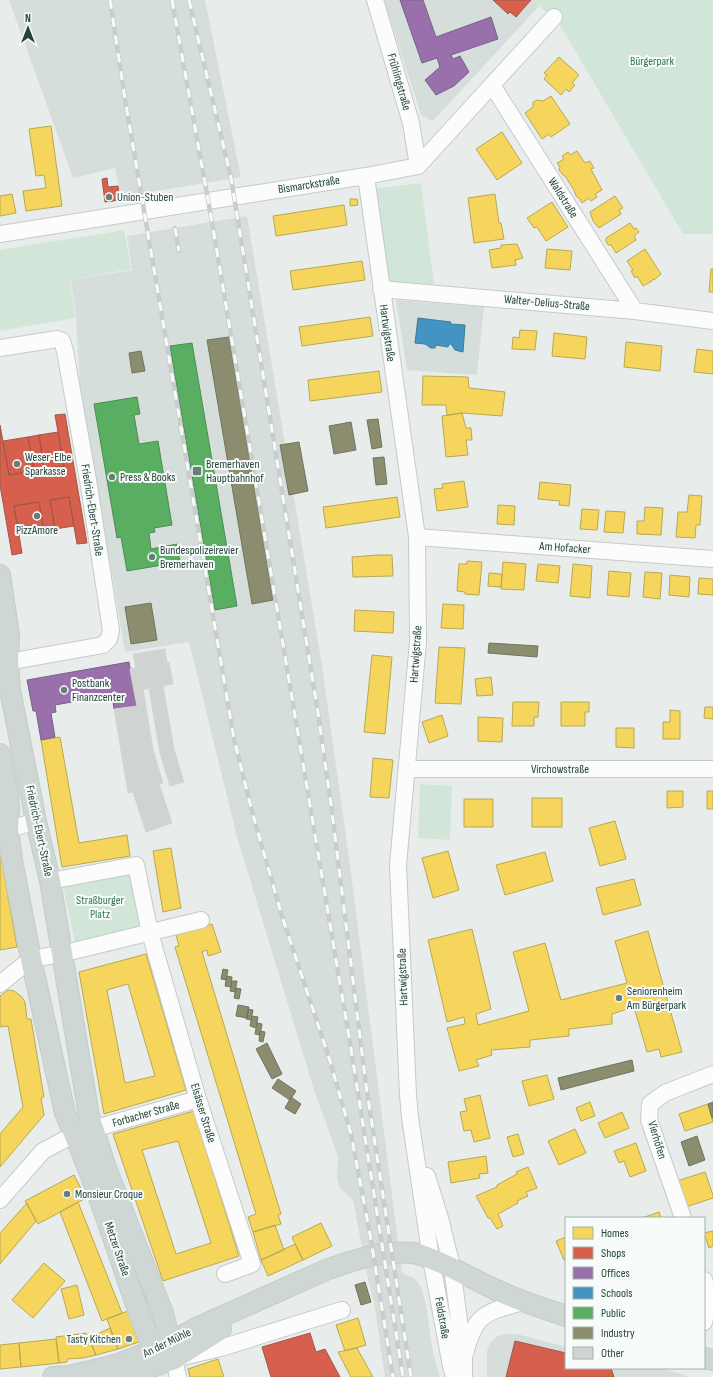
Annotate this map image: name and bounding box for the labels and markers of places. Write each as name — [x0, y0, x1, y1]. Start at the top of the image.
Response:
place label: Union-Stuben — [117, 190, 174, 205]
marker: Union-Stuben — [104, 192, 114, 202]
place label: Weser-Elbe Sparkasse — [25, 450, 72, 479]
place label: Bremerhaven Hauptbahnhof — [206, 457, 264, 486]
marker: Weser-Elbe Sparkasse — [12, 459, 22, 469]
marker: Bremerhaven Hauptbahnhof — [191, 465, 203, 477]
place label: Press & Books — [120, 470, 176, 485]
marker: Press & Books — [107, 472, 117, 482]
marker: PizzAmore — [32, 511, 42, 521]
place label: PizzAmore — [16, 523, 58, 538]
place label: Bundespolizeirevier Bremerhaven — [160, 543, 239, 572]
marker: Bundespolizeirevier Bremerhaven — [147, 552, 157, 562]
place label: Postbank Finanzcenter — [72, 676, 125, 705]
marker: Postbank Finanzcenter — [59, 685, 69, 695]
place label: Seniorenheim Am Bürgerpark — [626, 984, 686, 1013]
marker: Seniorenheim Am Bürgerpark — [614, 993, 624, 1003]
place label: Monsieur Croque — [75, 1187, 143, 1202]
marker: Monsieur Croque — [62, 1189, 72, 1199]
place label: Tasty Kitchen — [67, 1332, 121, 1347]
marker: Tasty Kitchen — [124, 1334, 134, 1344]

